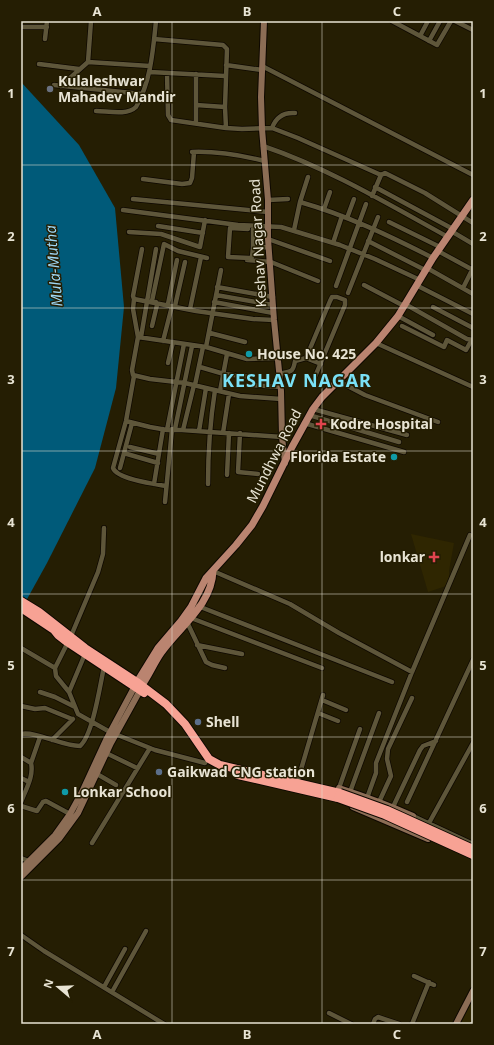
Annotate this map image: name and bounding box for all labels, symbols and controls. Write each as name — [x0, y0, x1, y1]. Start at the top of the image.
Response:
text: A — [93, 2, 102, 20]
text: B — [243, 2, 251, 20]
text: C — [393, 2, 401, 20]
place label: Kulaleshwar Mahadev Mandir — [58, 71, 176, 106]
text: 1 — [7, 84, 15, 102]
marker: Kulaleshwar Mahadev Mandir — [45, 84, 55, 94]
text: 1 — [479, 84, 487, 102]
street label: Keshav Nagar Road — [245, 178, 270, 308]
water label: Mula-Mutha — [39, 224, 67, 308]
text: 2 — [7, 227, 15, 245]
text: 2 — [479, 227, 487, 245]
place label: House No. 425 — [257, 344, 356, 363]
marker: House No. 425 — [244, 349, 254, 359]
district label: KESHAV NAGAR — [222, 368, 372, 392]
text: 3 — [7, 370, 15, 388]
text: 3 — [479, 370, 487, 388]
street label: Mundhwa Road — [242, 405, 305, 506]
place label: Kodre Hospital — [330, 414, 433, 433]
marker: Kodre Hospital — [315, 418, 327, 430]
place label: Florida Estate — [290, 447, 386, 466]
marker: Florida Estate — [389, 452, 399, 462]
text: 4 — [7, 513, 15, 531]
text: 4 — [479, 513, 487, 531]
place label: lonkar — [380, 547, 426, 566]
marker: lonkar — [428, 551, 440, 563]
text: 5 — [7, 656, 15, 674]
text: 5 — [479, 656, 487, 674]
place label: Shell — [206, 712, 240, 731]
marker: Shell — [193, 717, 203, 727]
place label: Gaikwad CNG station — [167, 762, 315, 781]
marker: Gaikwad CNG station — [154, 767, 164, 777]
place label: Lonkar School — [73, 782, 171, 801]
marker: Lonkar School — [60, 787, 70, 797]
text: 6 — [7, 799, 15, 817]
text: 6 — [479, 799, 487, 817]
text: 7 — [7, 942, 15, 960]
text: 7 — [479, 942, 487, 960]
north arrow — [38, 967, 78, 1007]
text: N — [40, 977, 57, 990]
text: A — [93, 1025, 102, 1043]
text: B — [243, 1025, 251, 1043]
text: C — [393, 1025, 401, 1043]

